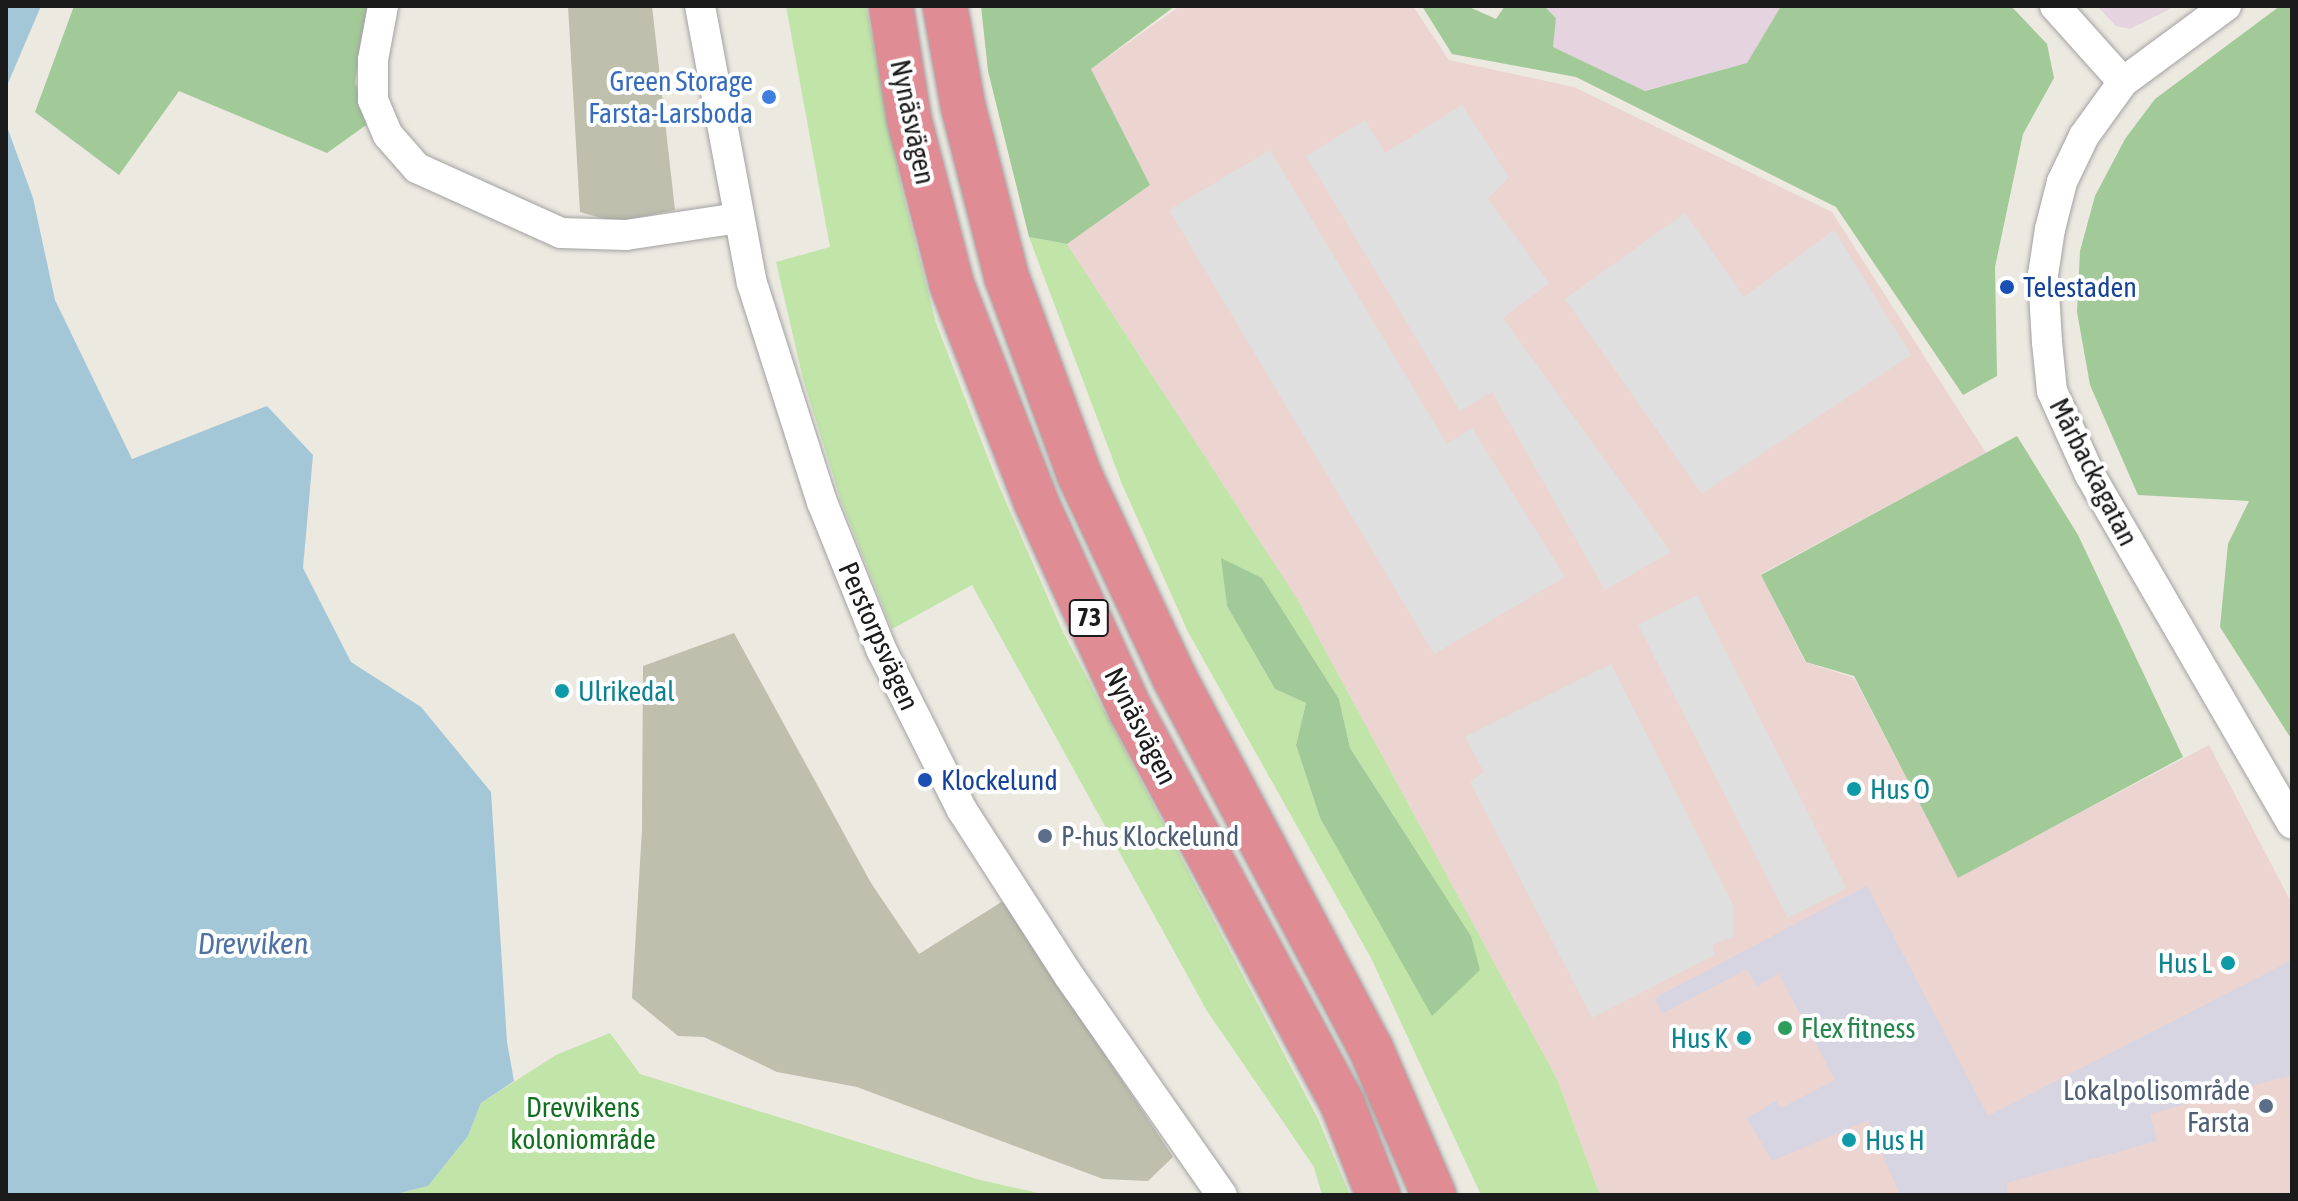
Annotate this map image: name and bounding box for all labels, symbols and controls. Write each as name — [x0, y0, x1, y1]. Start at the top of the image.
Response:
street label: Nynäsvägen — [883, 57, 943, 187]
place label: Green Storage Farsta-Larsboda — [588, 64, 753, 130]
marker: Green Storage Farsta-Larsboda — [760, 88, 778, 106]
place label: Telestaden — [2023, 270, 2137, 304]
marker: Telestaden — [1998, 278, 2016, 296]
street label: Mårbackagatan — [2042, 393, 2146, 551]
street label: Perstorpsvägen — [831, 557, 927, 715]
road number: 73 — [1067, 596, 1111, 640]
street label: Nynäsvägen — [1097, 662, 1185, 790]
place label: Ulrikedal — [578, 674, 675, 708]
marker: Ulrikedal — [553, 682, 571, 700]
place label: Klockelund — [941, 763, 1058, 797]
marker: Klockelund — [916, 771, 934, 789]
place label: Hus O — [1870, 772, 1930, 806]
marker: Hus O — [1845, 780, 1863, 798]
place label: P-hus Klockelund — [1061, 819, 1239, 853]
marker: P-hus Klockelund — [1036, 827, 1054, 845]
water label: Drevviken — [198, 925, 308, 961]
place label: Hus L — [2158, 946, 2212, 980]
marker: Hus L — [2219, 954, 2237, 972]
place label: Flex fitness — [1801, 1011, 1915, 1045]
marker: Flex fitness — [1776, 1019, 1794, 1037]
place label: Hus K — [1671, 1021, 1728, 1055]
marker: Hus K — [1735, 1029, 1753, 1047]
place label: Lokalpolisområde Farsta — [2063, 1073, 2250, 1139]
park label: Drevvikens koloniområde — [510, 1090, 656, 1156]
marker: Lokalpolisområde Farsta — [2257, 1097, 2275, 1115]
place label: Hus H — [1865, 1123, 1925, 1157]
marker: Hus H — [1840, 1131, 1858, 1149]

